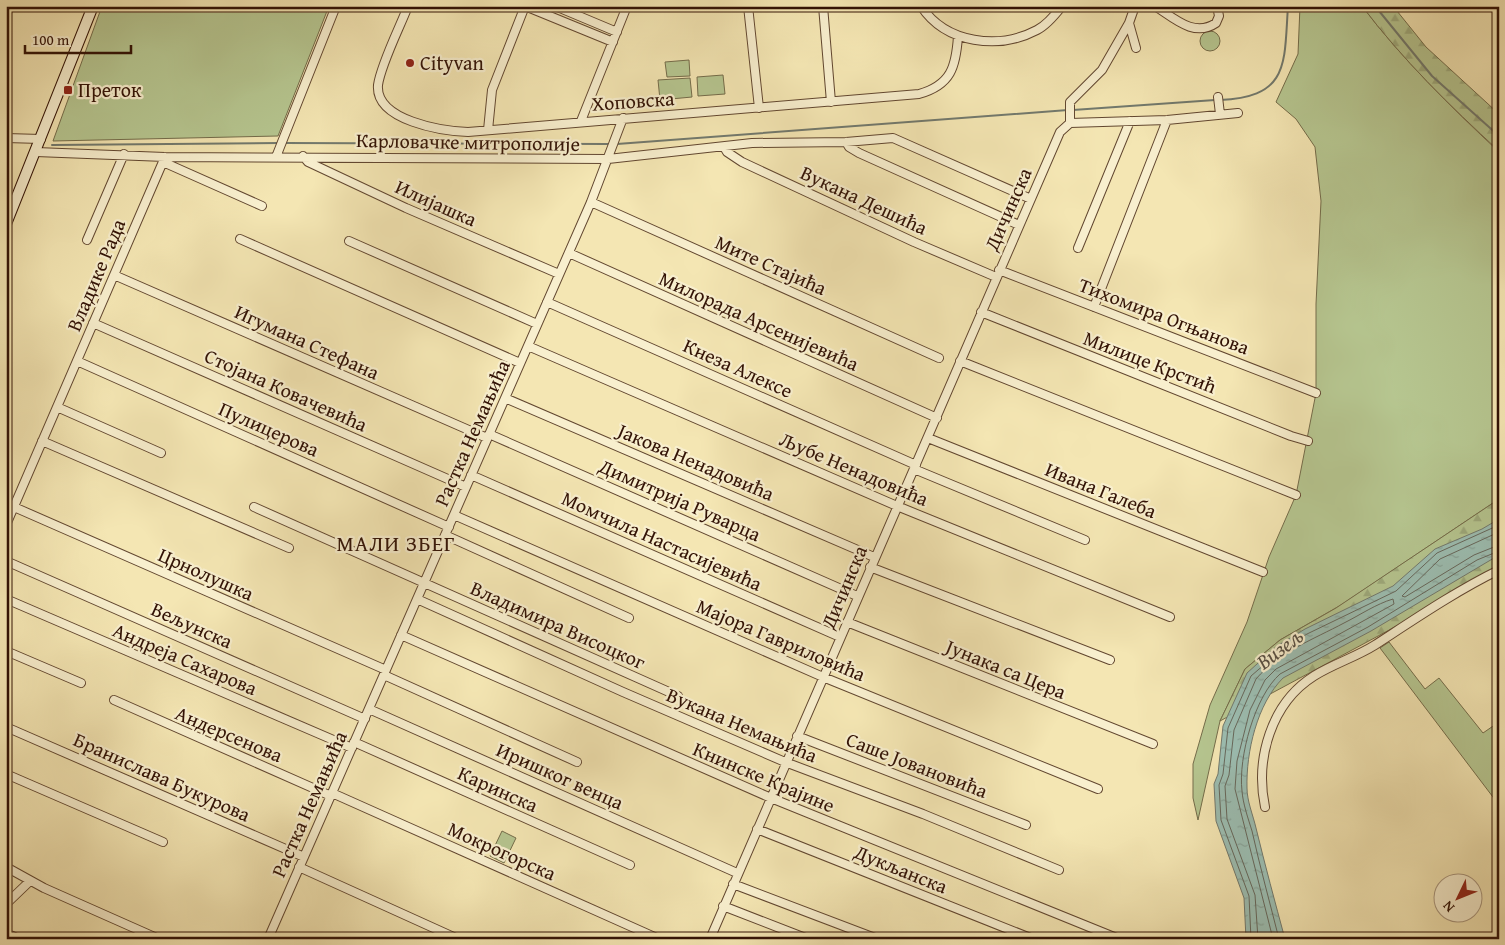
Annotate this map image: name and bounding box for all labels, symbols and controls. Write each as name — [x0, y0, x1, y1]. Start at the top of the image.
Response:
scale bar — [25, 22, 131, 54]
text: 100 m — [32, 29, 70, 50]
place label: Cityvan — [420, 48, 484, 77]
marker: Cityvan — [404, 57, 416, 69]
place label: Преток — [78, 75, 142, 104]
street label: Хоповска — [591, 83, 676, 118]
marker: Преток — [62, 84, 74, 96]
street label: Карловачке митрополије — [356, 125, 580, 158]
street label: Вукана Дешића — [796, 157, 933, 242]
street label: Дичинска — [976, 162, 1039, 256]
street label: Илијашка — [391, 172, 482, 234]
street label: Владике Рада — [59, 214, 132, 335]
street label: Мите Стајића — [711, 227, 832, 302]
street label: Милорада Арсенијевића — [655, 263, 864, 378]
street label: Тихомира Огњанова — [1075, 270, 1254, 362]
street label: Игумана Стефана — [230, 297, 385, 387]
street label: Милице Крстић — [1079, 323, 1221, 400]
street label: Кнеза Алексе — [679, 330, 798, 405]
street label: Стојана Ковачевића — [200, 341, 373, 439]
street label: Растка Немањића — [426, 355, 517, 511]
street label: Пулицерова — [214, 394, 324, 464]
street label: Јакова Ненадовића — [611, 414, 779, 508]
street label: Љубе Ненадовића — [775, 424, 934, 513]
street label: Димитрија Руварца — [594, 450, 766, 548]
street label: Ивана Галеба — [1041, 454, 1162, 525]
street label: Момчила Настасијевића — [557, 483, 767, 598]
district label: МАЛИ ЗБЕГ — [337, 527, 455, 559]
street label: Црнолушка — [154, 540, 259, 608]
street label: Дичинска — [813, 540, 874, 634]
street label: Владимира Висоцког — [466, 573, 651, 676]
street label: Мајора Гавриловића — [692, 591, 871, 688]
street label: Вељунска — [147, 594, 238, 655]
street label: Андреја Сахарова — [108, 615, 262, 702]
water label: Визељ — [1249, 621, 1310, 677]
street label: Јунака са Цера — [939, 630, 1071, 706]
street label: Вукана Немањића — [662, 680, 823, 770]
street label: Андерсенова — [171, 698, 288, 769]
street label: Саше Јовановића — [842, 724, 993, 805]
street label: Бранислава Букурова — [69, 725, 256, 829]
street label: Растка Немањића — [263, 726, 354, 882]
street label: Книнске Крајине — [689, 734, 840, 819]
street label: Иришког венца — [492, 735, 629, 817]
street label: Каринска — [454, 758, 543, 819]
street label: Мокрогорска — [443, 814, 561, 888]
street label: Дукљанска — [849, 836, 953, 901]
north arrow — [1432, 872, 1482, 922]
text: N — [1438, 896, 1459, 917]

